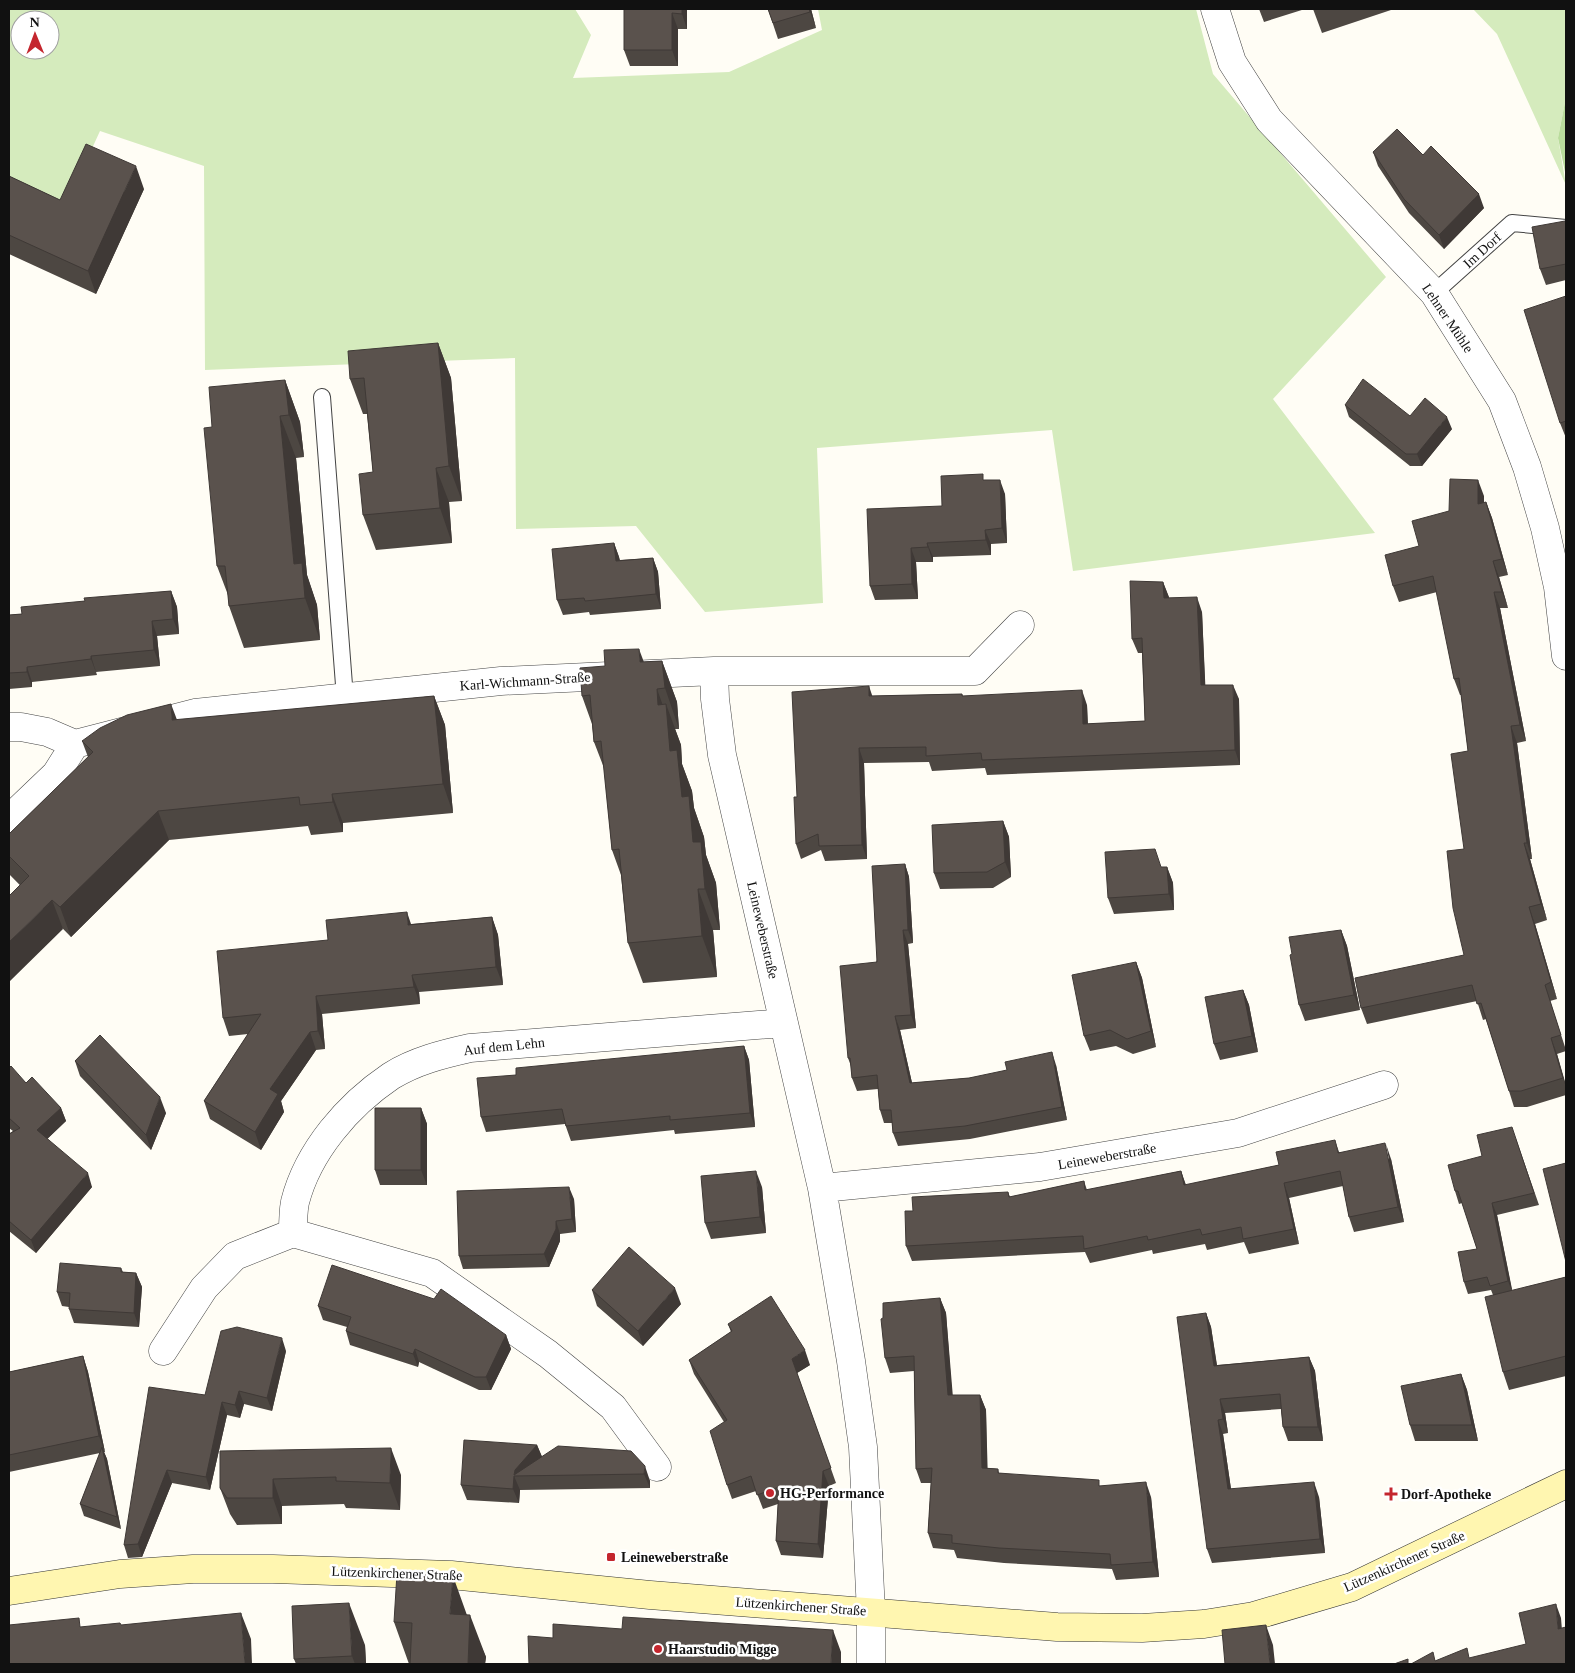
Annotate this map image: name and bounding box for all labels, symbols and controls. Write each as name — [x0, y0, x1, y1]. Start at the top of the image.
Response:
north arrow — [10, 10, 60, 60]
text: N — [30, 15, 40, 30]
street label: Im Dorf — [1460, 229, 1505, 271]
street label: Lehner Mühle — [1419, 281, 1476, 356]
street label: Karl-Wichmann-Straße — [459, 669, 591, 694]
street label: Leineweberstraße — [744, 880, 781, 980]
street label: Auf dem Lehn — [463, 1035, 545, 1058]
street label: Leineweberstraße — [1057, 1140, 1157, 1173]
place label: HG-Performance — [780, 1486, 884, 1501]
marker: HG-Performance — [764, 1487, 776, 1499]
place label: Dorf-Apotheke — [1401, 1487, 1491, 1502]
marker: Dorf-Apotheke — [1385, 1488, 1397, 1500]
street label: Lützenkirchener Straße — [1341, 1528, 1467, 1595]
place label: Leineweberstraße — [621, 1550, 728, 1565]
marker: Leineweberstraße — [605, 1551, 617, 1563]
street label: Lützenkirchener Straße — [331, 1564, 463, 1583]
street label: Lützenkirchener Straße — [735, 1594, 867, 1619]
place label: Haarstudio Migge — [668, 1642, 777, 1657]
marker: Haarstudio Migge — [652, 1643, 664, 1655]

